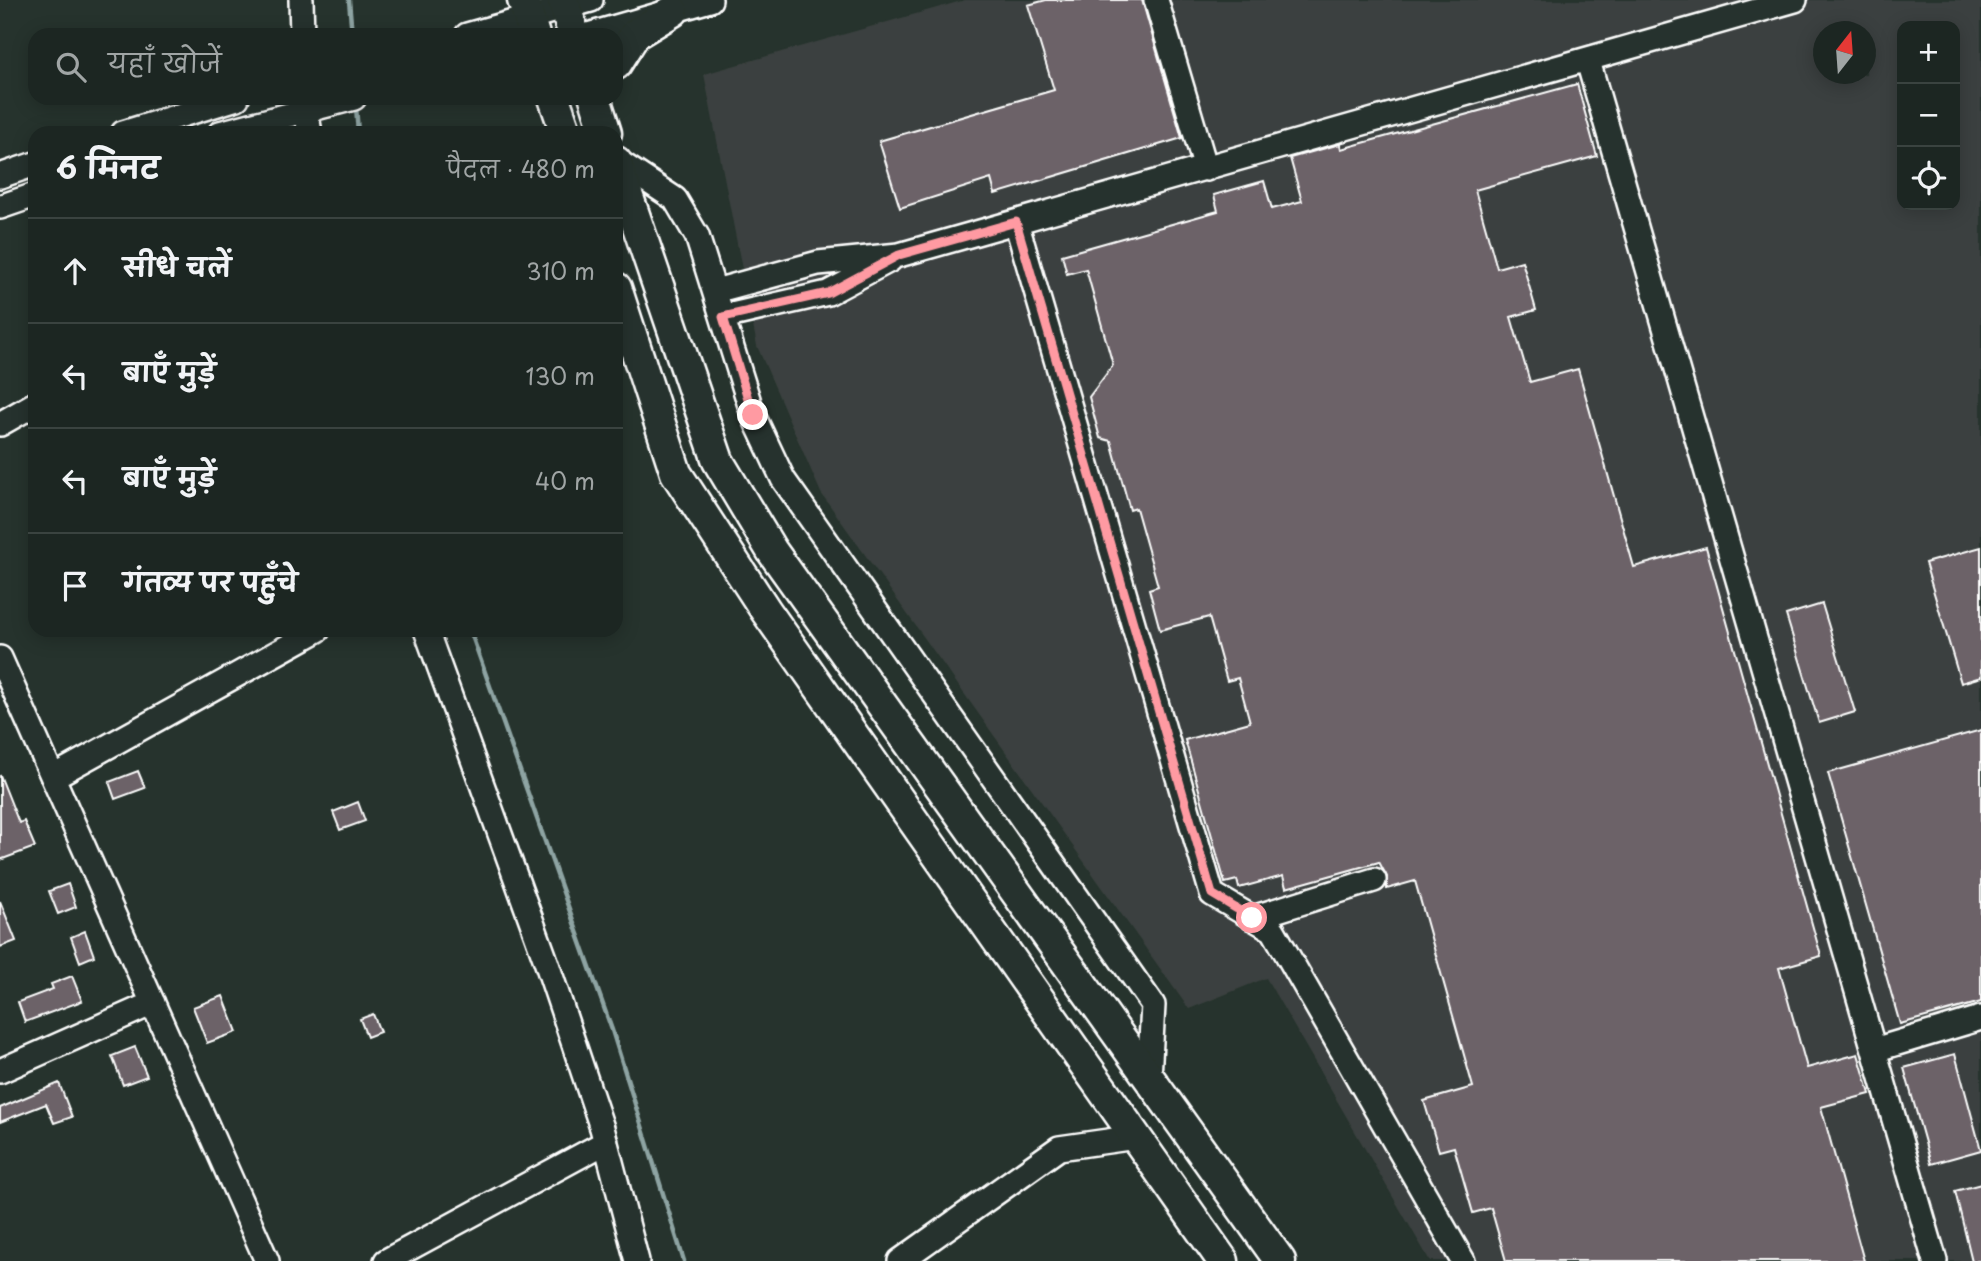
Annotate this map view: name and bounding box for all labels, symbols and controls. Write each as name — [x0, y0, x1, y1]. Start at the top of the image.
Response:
north arrow — [1813, 21, 1876, 84]
map controls — [1897, 21, 1960, 210]
button: + — [1897, 21, 1960, 84]
search box — [28, 28, 623, 105]
text: यहाँ खोजें — [108, 43, 222, 82]
icon: search — [52, 48, 90, 86]
button: − — [1897, 84, 1960, 147]
text: 6 मिनट — [56, 144, 160, 189]
button: locate — [1897, 147, 1960, 210]
text: पैदल · 480 m — [446, 151, 595, 186]
text: सीधे चलें — [123, 247, 231, 286]
icon: ahead — [56, 252, 94, 290]
text: 310 m — [526, 253, 595, 288]
text: बाएँ मुड़ें — [123, 352, 216, 391]
icon: left — [56, 357, 94, 395]
text: 130 m — [525, 358, 595, 393]
route end — [737, 399, 768, 430]
text: बाएँ मुड़ें — [123, 457, 216, 496]
icon: left — [56, 462, 94, 500]
text: 40 m — [535, 463, 595, 498]
text: गंतव्य पर पहुँचे — [123, 562, 298, 601]
icon: arrive — [56, 567, 94, 605]
route start — [1236, 902, 1267, 933]

